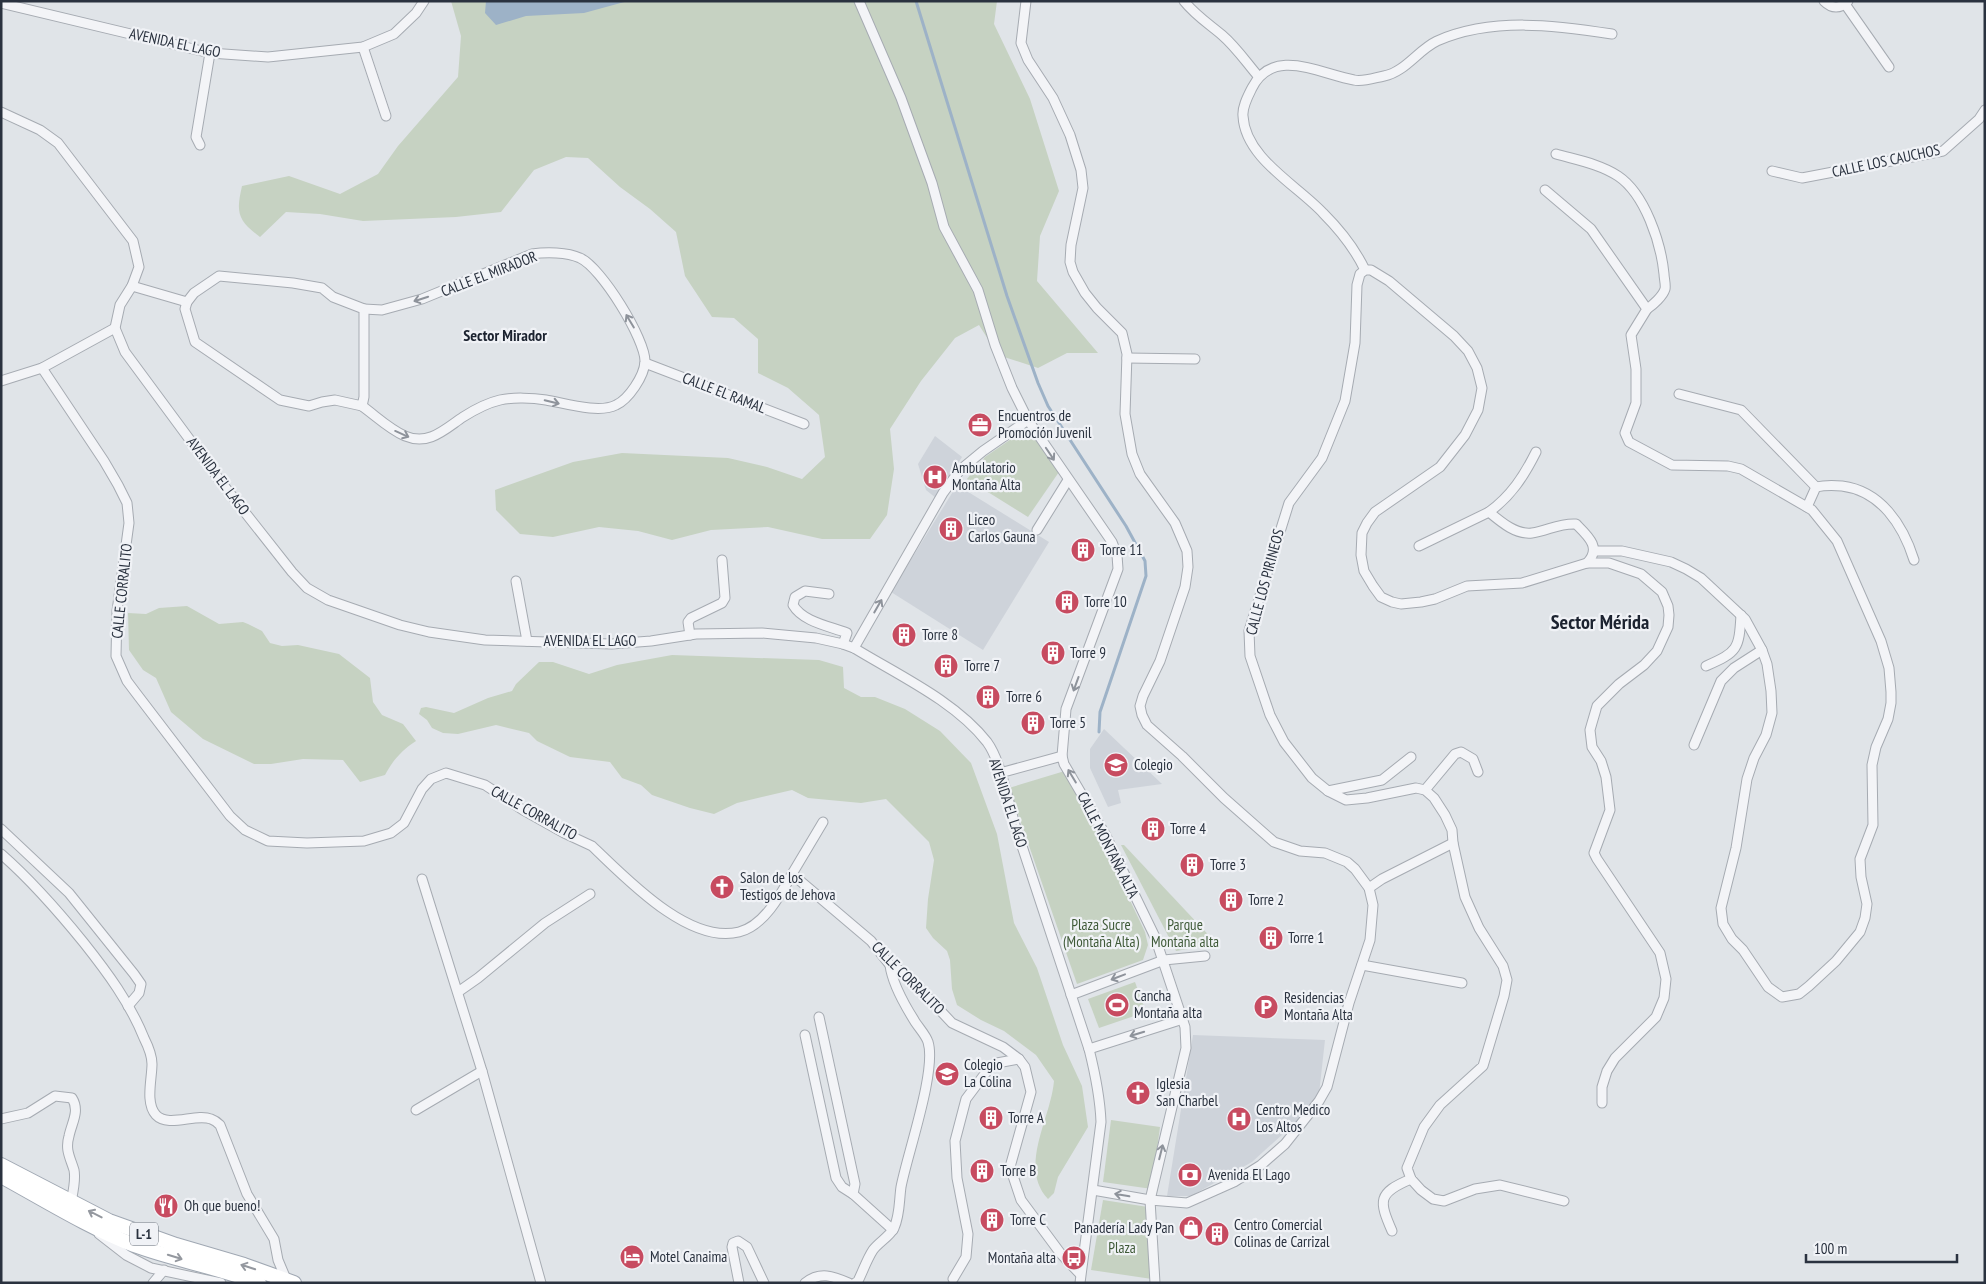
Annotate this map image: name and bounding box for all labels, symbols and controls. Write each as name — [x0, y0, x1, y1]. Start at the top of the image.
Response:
street label: AVENIDA EL LAGO — [128, 24, 222, 61]
street label: CALLE LOS CAUCHOS — [1830, 140, 1942, 181]
street label: CALLE EL MIRADOR — [438, 247, 540, 301]
one-way arrow — [413, 295, 429, 304]
one-way arrow — [625, 315, 635, 329]
district label: Sector Mirador — [463, 325, 547, 345]
street label: CALLE EL RAMAL — [680, 368, 769, 417]
one-way arrow — [544, 398, 560, 407]
place label: Encuentros de Promoción Juvenil — [998, 406, 1092, 442]
office icon: Encuentros de Promoción Juvenil — [967, 412, 993, 438]
one-way arrow — [394, 429, 409, 439]
street label: AVENIDA EL LAGO — [183, 433, 254, 518]
one-way arrow — [1045, 447, 1056, 461]
place label: Ambulatorio Montaña Alta — [952, 458, 1021, 494]
hospital icon: Ambulatorio Montaña Alta — [922, 464, 948, 490]
place label: Liceo Carlos Gauna — [968, 510, 1036, 546]
building icon: Liceo Carlos Gauna — [938, 516, 964, 542]
street label: CALLE LOS PIRINEOS — [1241, 527, 1288, 637]
building icon: Torre 11 — [1070, 537, 1096, 563]
place label: Torre 11 — [1100, 540, 1143, 559]
street label: CALLE CORRALITO — [107, 542, 136, 640]
building icon: Torre 10 — [1054, 589, 1080, 615]
place label: Torre 10 — [1084, 592, 1127, 611]
one-way arrow — [874, 599, 883, 614]
district label: Sector Mérida — [1551, 609, 1649, 635]
building icon: Torre 8 — [891, 622, 917, 648]
place label: Torre 8 — [922, 625, 958, 644]
street label: AVENIDA EL LAGO — [544, 631, 636, 650]
building icon: Torre 9 — [1040, 640, 1066, 666]
place label: Torre 9 — [1070, 643, 1106, 662]
building icon: Torre 7 — [933, 653, 959, 679]
place label: Torre 7 — [964, 656, 1000, 675]
one-way arrow — [1071, 676, 1080, 691]
building icon: Torre 6 — [975, 684, 1001, 710]
place label: Torre 6 — [1006, 687, 1042, 706]
building icon: Torre 5 — [1020, 710, 1046, 736]
place label: Torre 5 — [1050, 713, 1086, 732]
school or university icon: Colegio — [1103, 752, 1129, 778]
place label: Colegio — [1134, 755, 1173, 774]
street label: AVENIDA EL LAGO — [985, 756, 1032, 850]
one-way arrow — [1066, 769, 1077, 783]
street label: CALLE CORRALITO — [488, 781, 581, 844]
street label: CALLE MONTAÑA ALTA — [1073, 788, 1144, 902]
building icon: Torre 4 — [1140, 816, 1166, 842]
place label: Torre 4 — [1170, 819, 1206, 838]
building icon: Torre 3 — [1179, 852, 1205, 878]
place label: Torre 3 — [1210, 855, 1246, 874]
place label: Salon de los Testigos de Jehova — [740, 868, 835, 904]
church icon: Salon de los Testigos de Jehova — [709, 874, 735, 900]
building icon: Torre 2 — [1218, 887, 1244, 913]
place label: Torre 2 — [1248, 890, 1284, 909]
park label: Plaza Sucre (Montaña Alta) — [1063, 915, 1139, 951]
park label: Parque Montaña alta — [1151, 915, 1219, 951]
building icon: Torre 1 — [1258, 925, 1284, 951]
place label: Torre 1 — [1288, 928, 1324, 947]
street label: CALLE CORRALITO — [868, 937, 949, 1018]
one-way arrow — [1111, 973, 1127, 982]
place label: Cancha Montaña alta — [1134, 986, 1202, 1022]
place label: Residencias Montaña Alta — [1284, 988, 1353, 1024]
sports icon: Cancha Montaña alta — [1104, 992, 1130, 1018]
parking icon: Residencias Montaña Alta — [1253, 994, 1279, 1020]
one-way arrow — [1129, 1029, 1145, 1039]
place label: Colegio La Colina — [964, 1055, 1011, 1091]
school or university icon: Colegio La Colina — [934, 1061, 960, 1087]
place label: Iglesia San Charbel — [1156, 1074, 1218, 1110]
church icon: Iglesia San Charbel — [1125, 1080, 1151, 1106]
place label: Centro Medico Los Altos — [1256, 1100, 1330, 1136]
building icon: Torre A — [978, 1105, 1004, 1131]
hospital icon: Centro Medico Los Altos — [1226, 1106, 1252, 1132]
place label: Torre A — [1008, 1108, 1045, 1127]
one-way arrow — [1157, 1145, 1166, 1161]
building icon: Torre B — [969, 1158, 995, 1184]
place label: Torre B — [1000, 1161, 1036, 1180]
bank icon: Avenida El Lago — [1177, 1162, 1203, 1188]
place label: Avenida El Lago — [1208, 1165, 1290, 1184]
one-way arrow — [1114, 1189, 1130, 1199]
restaurant icon: Oh que bueno! — [153, 1193, 179, 1219]
place label: Oh que bueno! — [184, 1196, 260, 1215]
building icon: Torre C — [979, 1207, 1005, 1233]
one-way arrow — [88, 1209, 103, 1218]
place label: Torre C — [1010, 1210, 1046, 1229]
shop icon: Panadería Lady Pan — [1178, 1215, 1204, 1241]
place label: Centro Comercial Colinas de Carrizal — [1234, 1215, 1330, 1251]
place label: Panadería Lady Pan — [1074, 1218, 1174, 1237]
building icon: Centro Comercial Colinas de Carrizal — [1204, 1221, 1230, 1247]
road number: L-1 — [130, 1222, 158, 1246]
scale bar — [1806, 1232, 1957, 1264]
park label: Plaza — [1108, 1238, 1136, 1257]
text: 100 m — [1814, 1239, 1847, 1258]
hotel icon: Motel Canaima — [619, 1244, 645, 1270]
bus stop icon: Montaña alta — [1061, 1245, 1087, 1271]
place label: Motel Canaima — [650, 1247, 727, 1266]
place label: Montaña alta — [988, 1248, 1056, 1267]
one-way arrow — [167, 1252, 183, 1262]
one-way arrow — [241, 1261, 257, 1271]

